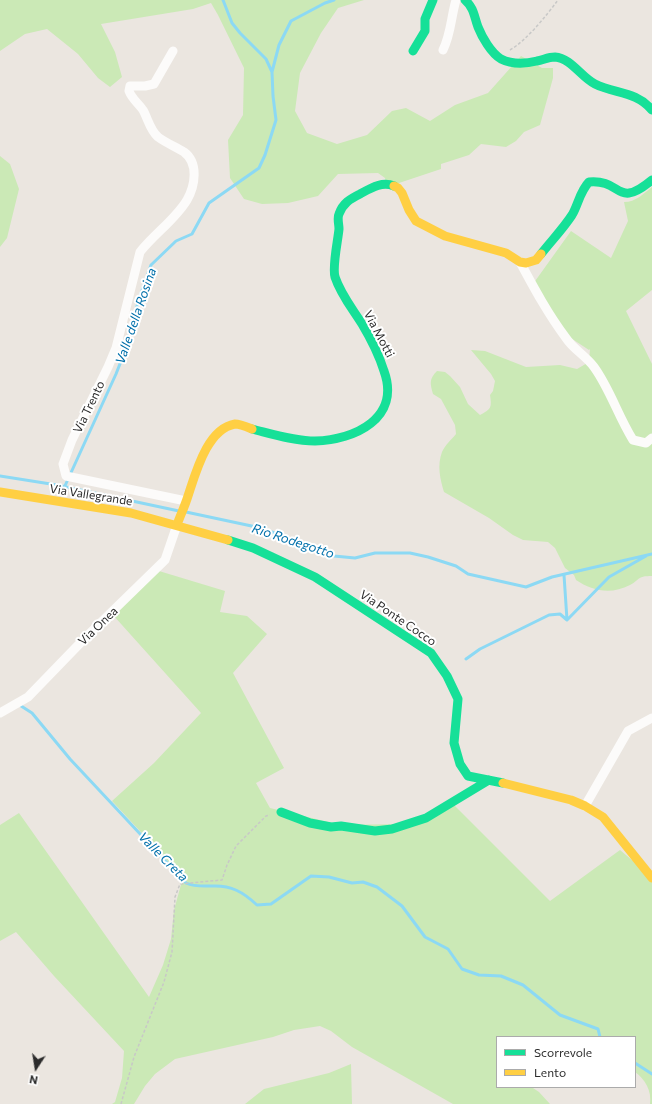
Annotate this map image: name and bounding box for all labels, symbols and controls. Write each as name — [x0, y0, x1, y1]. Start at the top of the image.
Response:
water label: Valle della Rosina — [112, 266, 160, 366]
street label: Via Motti — [361, 308, 397, 360]
street label: Via Trento — [70, 379, 108, 435]
street label: Via Vallegrande — [48, 481, 134, 509]
water label: Rio Rodegotto — [250, 520, 336, 562]
street label: Via Ponte Cocco — [357, 587, 439, 649]
street label: Via Onea — [75, 604, 121, 648]
water label: Valle Creta — [135, 829, 191, 885]
legend — [496, 1036, 636, 1088]
text: Scorrevole — [534, 1045, 592, 1059]
north arrow — [16, 1048, 56, 1088]
text: Lento — [534, 1065, 566, 1079]
text: N — [28, 1073, 39, 1087]

